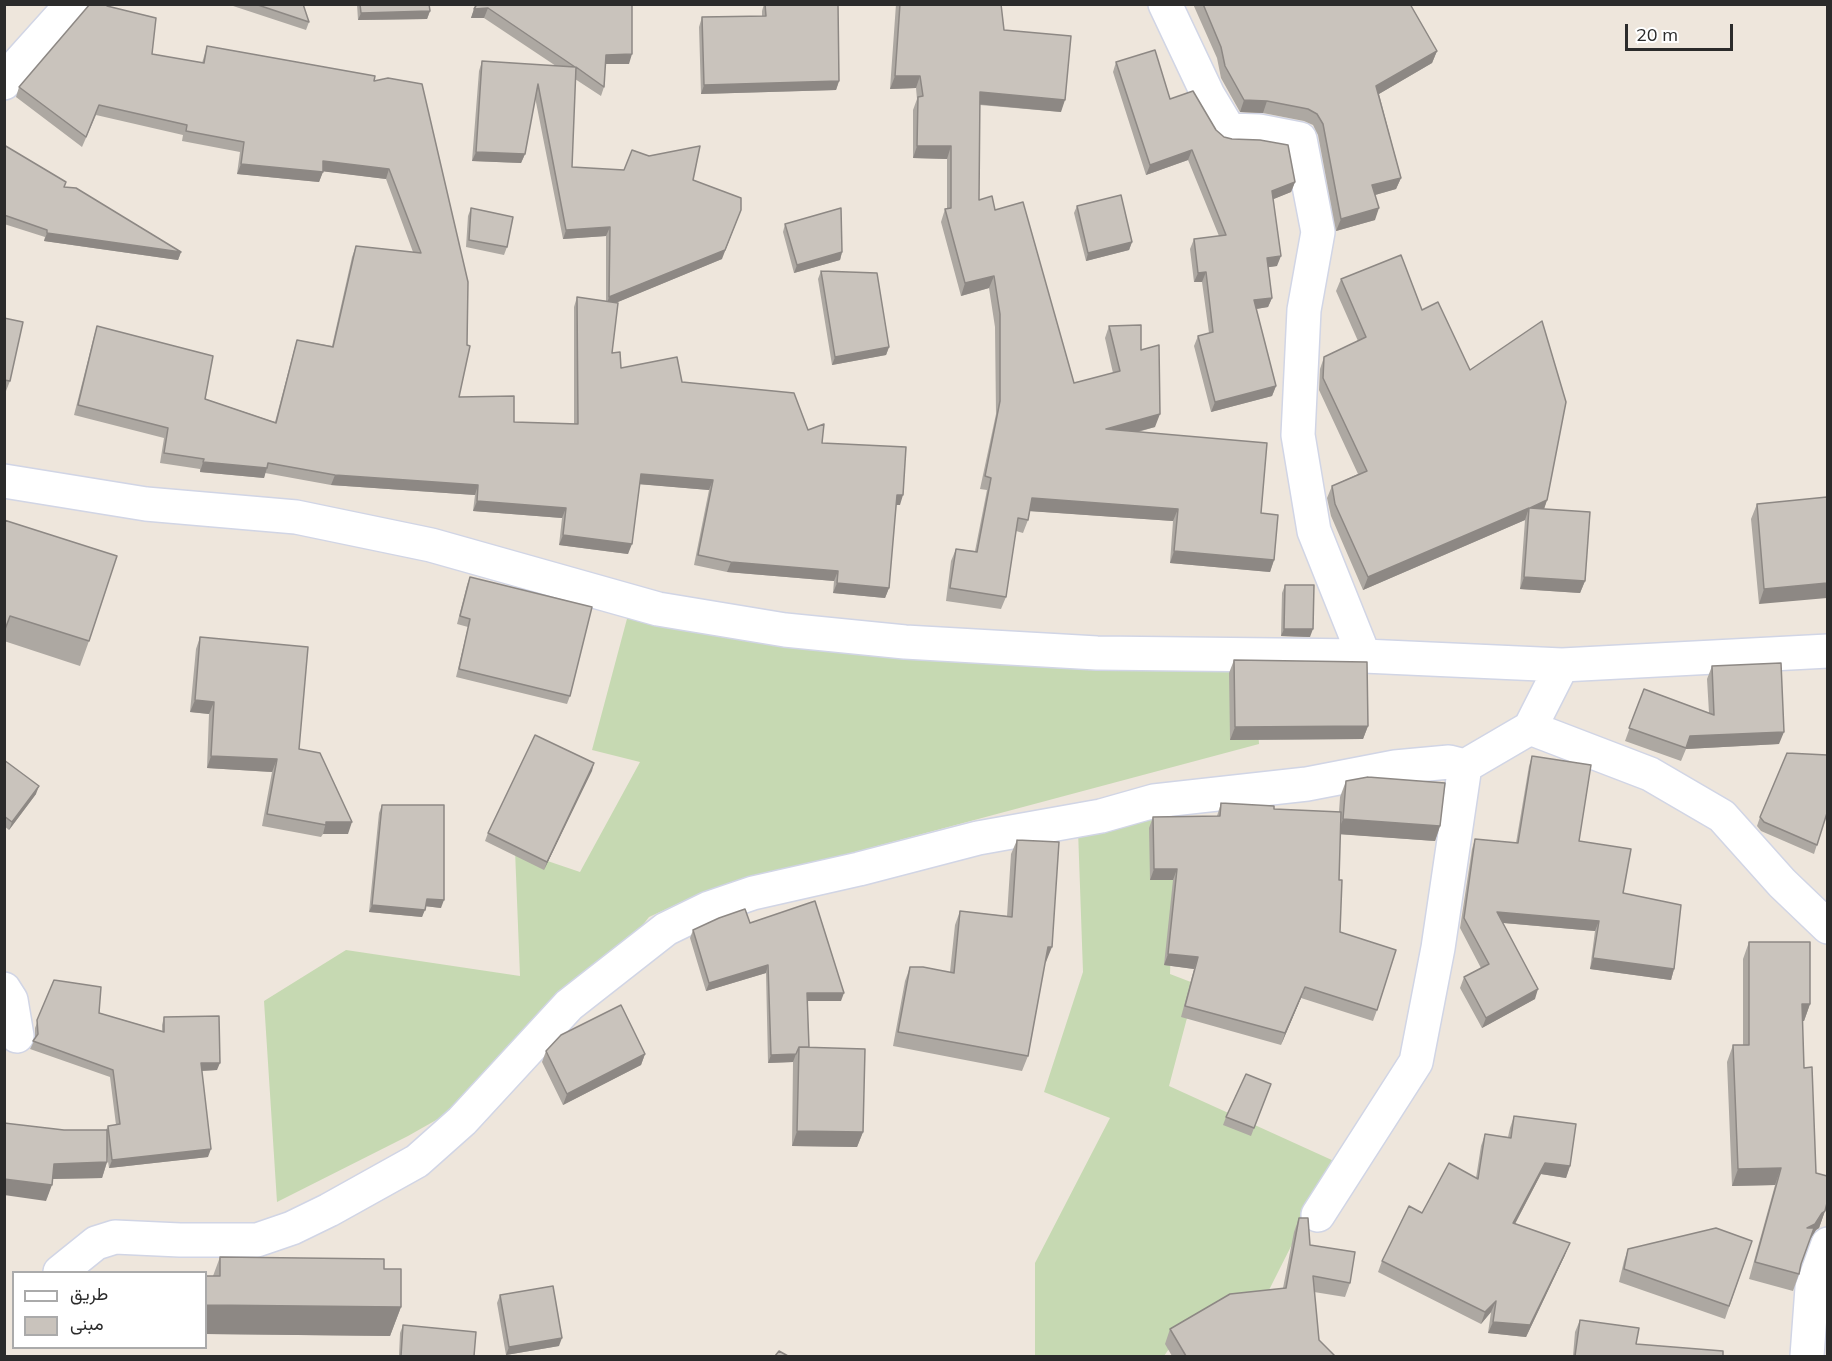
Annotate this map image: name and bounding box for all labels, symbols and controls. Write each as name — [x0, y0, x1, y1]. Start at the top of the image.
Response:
scale bar — [1628, 12, 1736, 50]
text: 20 m — [1636, 23, 1678, 46]
legend — [12, 1271, 207, 1349]
text: طريق — [70, 1282, 108, 1305]
text: مبنى — [70, 1312, 104, 1335]

